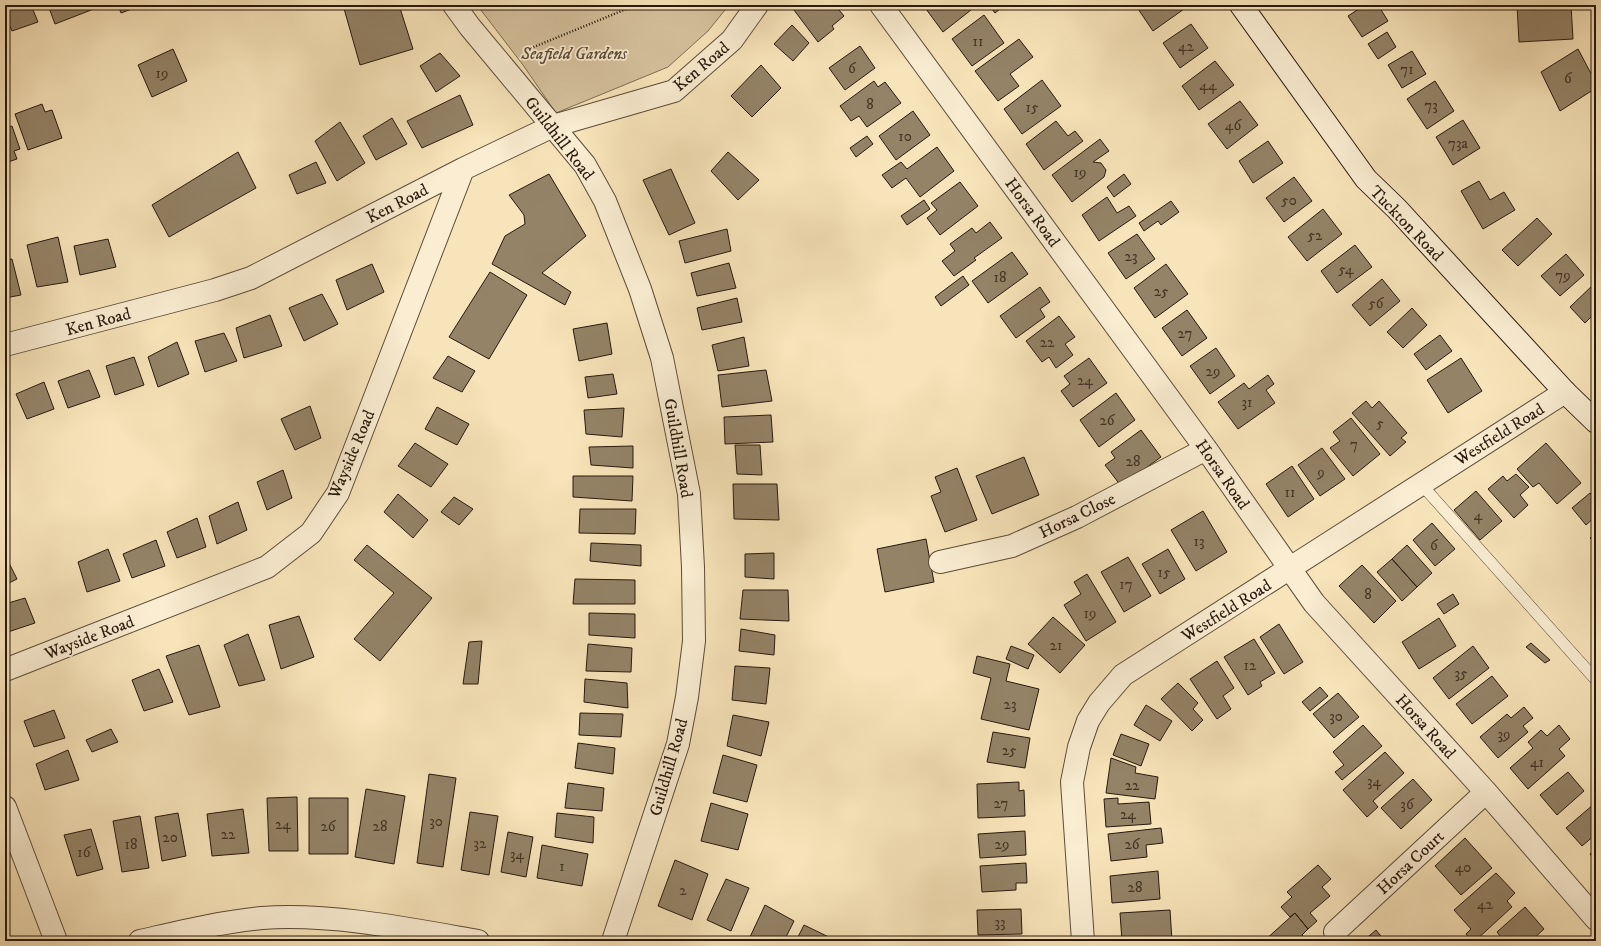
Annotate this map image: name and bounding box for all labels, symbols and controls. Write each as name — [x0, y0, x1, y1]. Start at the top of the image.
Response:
house number: 11 — [972, 32, 984, 51]
street label: Ken Road — [669, 37, 735, 97]
house number: 42 — [1178, 37, 1195, 56]
park label: Seafield Gardens — [520, 43, 628, 65]
house number: 6 — [848, 59, 857, 78]
house number: 71 — [1400, 60, 1414, 79]
house number: 19 — [156, 64, 168, 83]
house number: 6 — [1564, 69, 1573, 88]
house number: 44 — [1199, 76, 1217, 95]
street label: Guildhill Road — [520, 92, 599, 185]
house number: 8 — [866, 95, 874, 114]
house number: 73 — [1424, 96, 1438, 115]
house number: 15 — [1026, 98, 1039, 117]
house number: 46 — [1225, 116, 1242, 135]
house number: 10 — [898, 127, 912, 146]
house number: 73a — [1448, 134, 1469, 153]
house number: 19 — [1074, 163, 1086, 182]
street label: Horsa Road — [1000, 174, 1065, 252]
street label: Ken Road — [363, 179, 433, 229]
street label: Tuckton Road — [1365, 181, 1448, 267]
house number: 50 — [1281, 191, 1297, 210]
house number: 52 — [1308, 226, 1323, 245]
house number: 23 — [1125, 247, 1137, 266]
house number: 54 — [1338, 260, 1354, 279]
house number: 79 — [1555, 266, 1571, 285]
house number: 18 — [993, 268, 1007, 287]
house number: 25 — [1154, 282, 1169, 301]
house number: 56 — [1368, 294, 1385, 313]
street label: Ken Road — [63, 303, 134, 341]
house number: 27 — [1178, 324, 1193, 343]
house number: 22 — [1040, 333, 1055, 352]
house number: 29 — [1206, 362, 1220, 381]
house number: 24 — [1077, 371, 1093, 390]
house number: 31 — [1241, 393, 1253, 412]
street label: Guildhill Road — [658, 397, 698, 500]
street label: Westfield Road — [1450, 398, 1549, 472]
street label: Wayside Road — [323, 406, 381, 503]
house number: 26 — [1099, 411, 1116, 430]
house number: 5 — [1376, 414, 1384, 433]
street label: Horsa Road — [1190, 435, 1255, 514]
house number: 7 — [1350, 435, 1358, 454]
house number: 28 — [1126, 452, 1140, 471]
house number: 9 — [1316, 463, 1325, 482]
house number: 11 — [1284, 483, 1296, 502]
street label: Horsa Close — [1036, 488, 1119, 544]
house number: 4 — [1474, 506, 1483, 525]
house number: 13 — [1193, 532, 1205, 551]
house number: 6 — [1430, 536, 1439, 555]
house number: 15 — [1158, 563, 1171, 582]
street label: Westfield Road — [1177, 574, 1276, 648]
house number: 17 — [1119, 575, 1133, 594]
house number: 8 — [1364, 585, 1372, 604]
house number: 19 — [1084, 604, 1096, 623]
street label: Wayside Road — [41, 611, 138, 665]
house number: 21 — [1050, 636, 1062, 655]
house number: 12 — [1244, 656, 1257, 675]
house number: 35 — [1454, 664, 1468, 683]
street label: Horsa Road — [1390, 689, 1461, 764]
house number: 23 — [1004, 695, 1016, 714]
house number: 30 — [1329, 707, 1343, 726]
street label: Guildhill Road — [645, 715, 694, 819]
house number: 39 — [1497, 725, 1511, 744]
house number: 25 — [1002, 741, 1017, 760]
house number: 41 — [1530, 753, 1544, 772]
house number: 34 — [1367, 772, 1381, 791]
house number: 22 — [1125, 776, 1140, 795]
house number: 27 — [994, 794, 1009, 813]
house number: 36 — [1400, 795, 1415, 814]
house number: 24 — [1120, 805, 1136, 824]
house number: 30 — [429, 812, 443, 831]
house number: 24 — [275, 815, 291, 834]
house number: 26 — [320, 817, 337, 836]
house number: 28 — [373, 817, 387, 836]
house number: 22 — [221, 825, 236, 844]
street label: Horsa Court — [1372, 825, 1450, 900]
house number: 20 — [162, 828, 178, 847]
house number: 32 — [474, 834, 487, 853]
house number: 18 — [124, 835, 138, 854]
house number: 29 — [995, 835, 1009, 854]
house number: 26 — [1124, 835, 1141, 854]
house number: 16 — [77, 843, 92, 862]
house number: 34 — [510, 845, 524, 864]
house number: 1 — [559, 857, 565, 876]
house number: 40 — [1455, 858, 1471, 877]
house number: 28 — [1128, 878, 1142, 897]
house number: 2 — [679, 881, 687, 900]
house number: 42 — [1477, 895, 1494, 914]
house number: 33 — [994, 913, 1006, 932]

